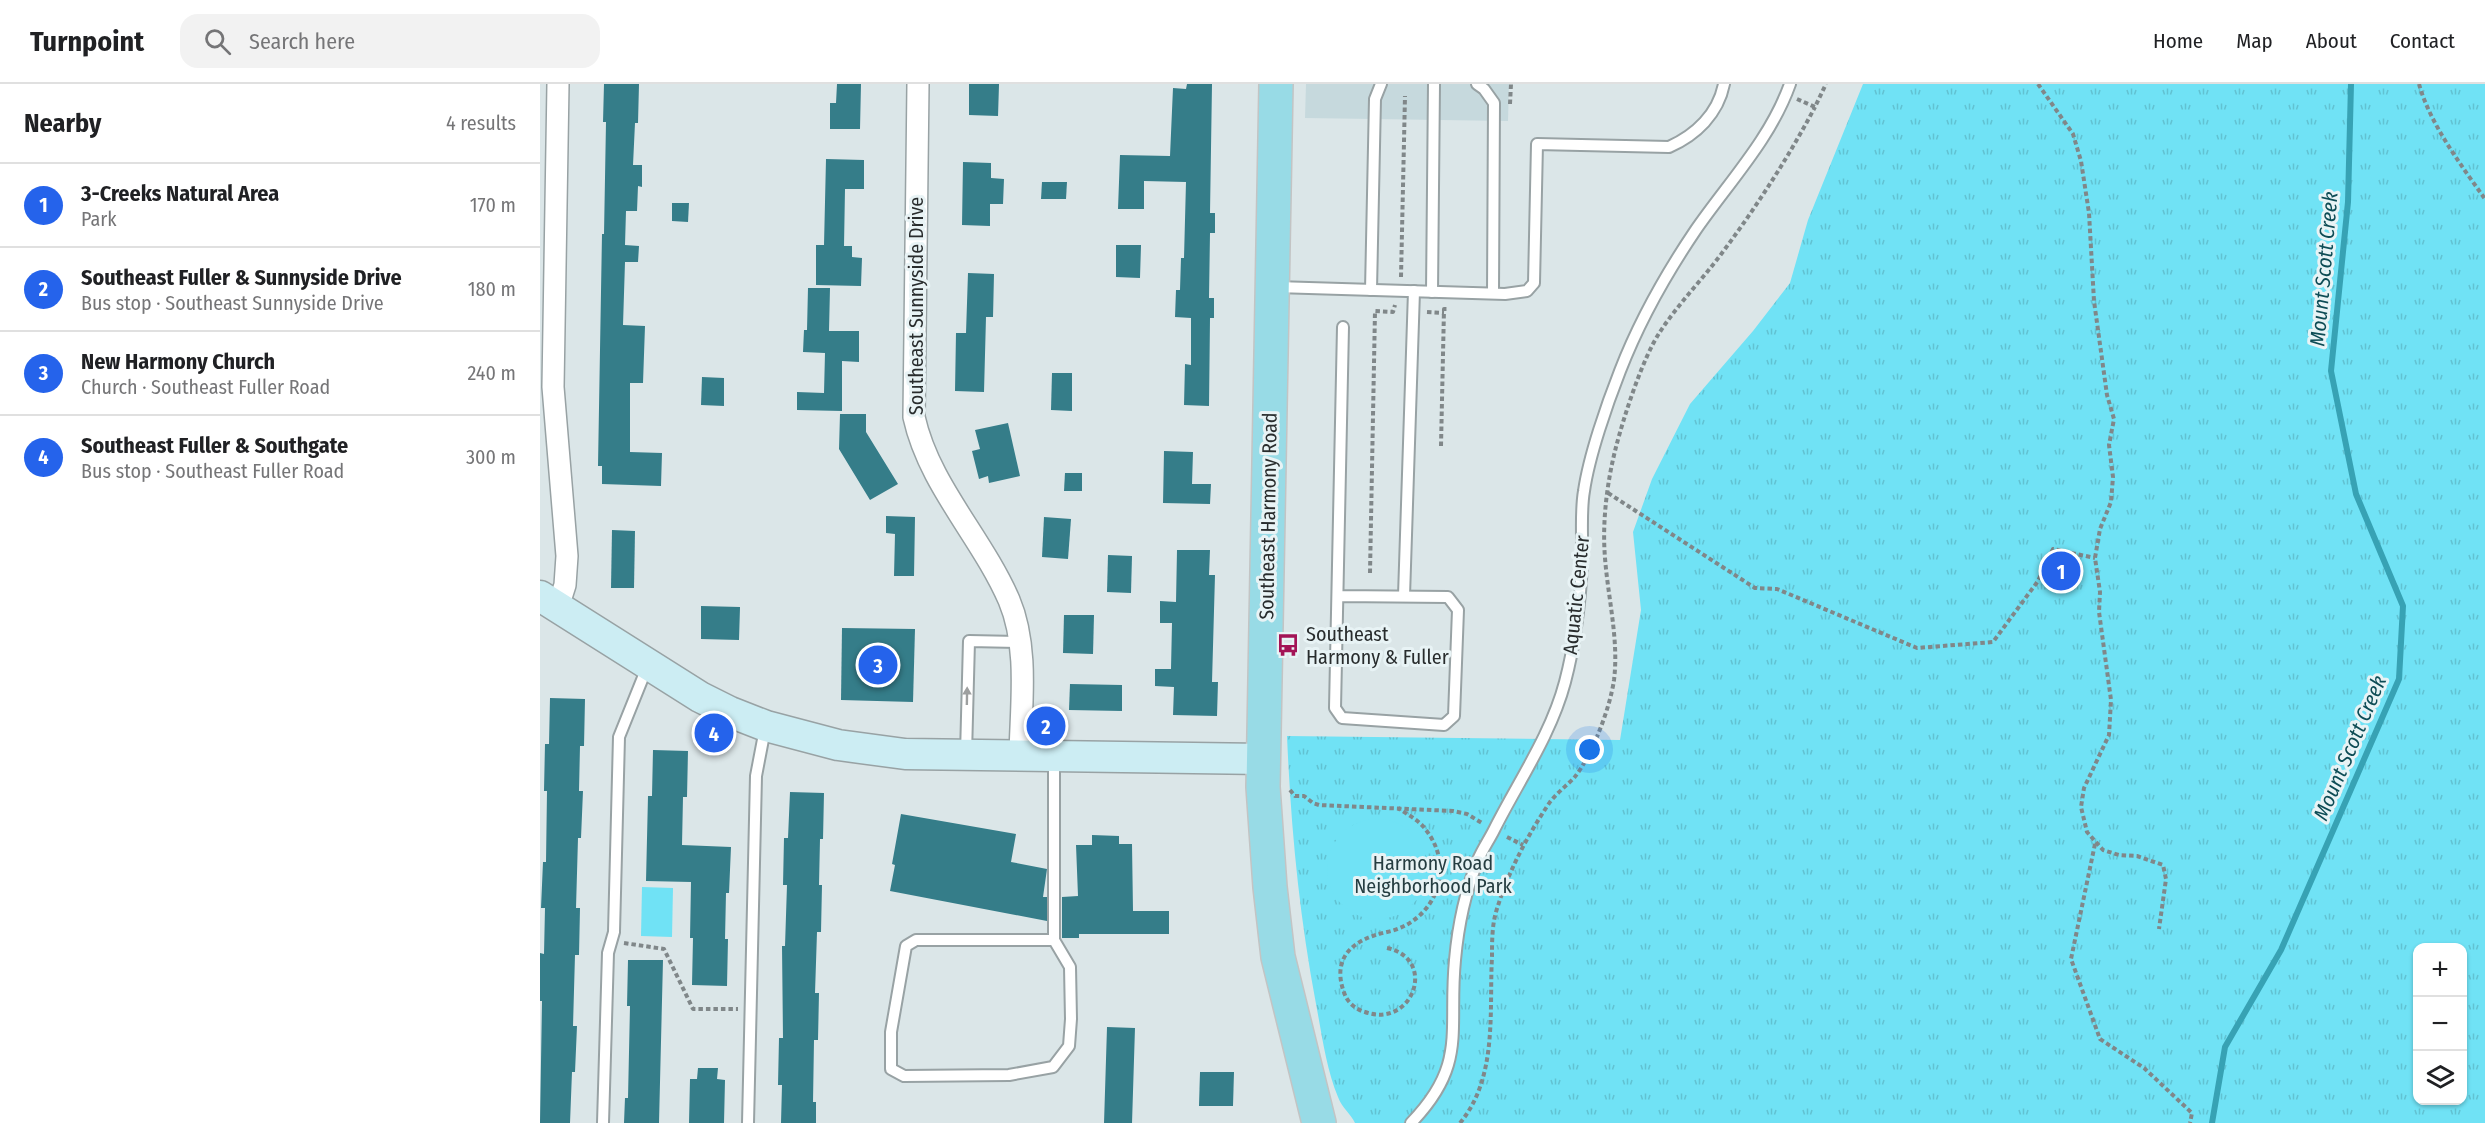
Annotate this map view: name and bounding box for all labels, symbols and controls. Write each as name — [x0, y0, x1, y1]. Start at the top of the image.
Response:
search box — [180, 14, 600, 68]
text: Turnpoint — [30, 25, 144, 58]
icon: search — [201, 25, 234, 58]
text: Search here — [249, 28, 355, 55]
text: Home — [2153, 28, 2203, 54]
text: Map — [2236, 28, 2273, 54]
text: About — [2306, 28, 2357, 54]
text: Contact — [2390, 28, 2455, 54]
text: Nearby — [24, 108, 101, 139]
text: 4 results — [446, 111, 516, 135]
text: 3-Creeks Natural Area — [81, 180, 279, 207]
water label: Mount Scott Creek — [2304, 191, 2344, 347]
text: 1 — [39, 193, 48, 217]
text: 170 m — [470, 193, 516, 217]
street label: Southeast Sunnyside Drive — [904, 197, 928, 415]
text: Park — [81, 207, 117, 231]
text: Southeast Fuller & Sunnyside Drive — [81, 264, 402, 291]
text: 2 — [39, 277, 48, 301]
text: 180 m — [468, 277, 516, 301]
text: Bus stop · Southeast Sunnyside Drive — [81, 291, 384, 315]
text: New Harmony Church — [81, 348, 275, 375]
text: 3 — [39, 361, 48, 385]
text: 240 m — [467, 361, 516, 385]
text: Church · Southeast Fuller Road — [81, 375, 330, 399]
street label: Southeast Harmony Road — [1254, 412, 1282, 620]
text: Southeast Fuller & Southgate — [81, 432, 348, 459]
text: 4 — [38, 445, 49, 469]
text: 300 m — [466, 445, 516, 469]
text: Bus stop · Southeast Fuller Road — [81, 459, 344, 483]
street label: Aquatic Center — [1558, 534, 1594, 656]
pin: 1 — [2042, 548, 2080, 594]
place label: Southeast Harmony & Fuller — [1306, 622, 1449, 669]
bus stop icon: Southeast Harmony & Fuller — [1275, 632, 1301, 658]
pin: 3 — [858, 642, 898, 688]
water label: Mount Scott Creek — [2308, 672, 2392, 824]
one-way arrow — [963, 687, 972, 706]
pin: 2 — [1026, 704, 1066, 748]
pin: 4 — [694, 710, 734, 756]
your location — [1575, 735, 1604, 764]
park label: Harmony Road Neighborhood Park — [1354, 851, 1513, 898]
map controls — [2413, 943, 2467, 1105]
button: + — [2413, 943, 2467, 997]
button: − — [2413, 997, 2467, 1051]
button: layers — [2413, 1051, 2467, 1105]

